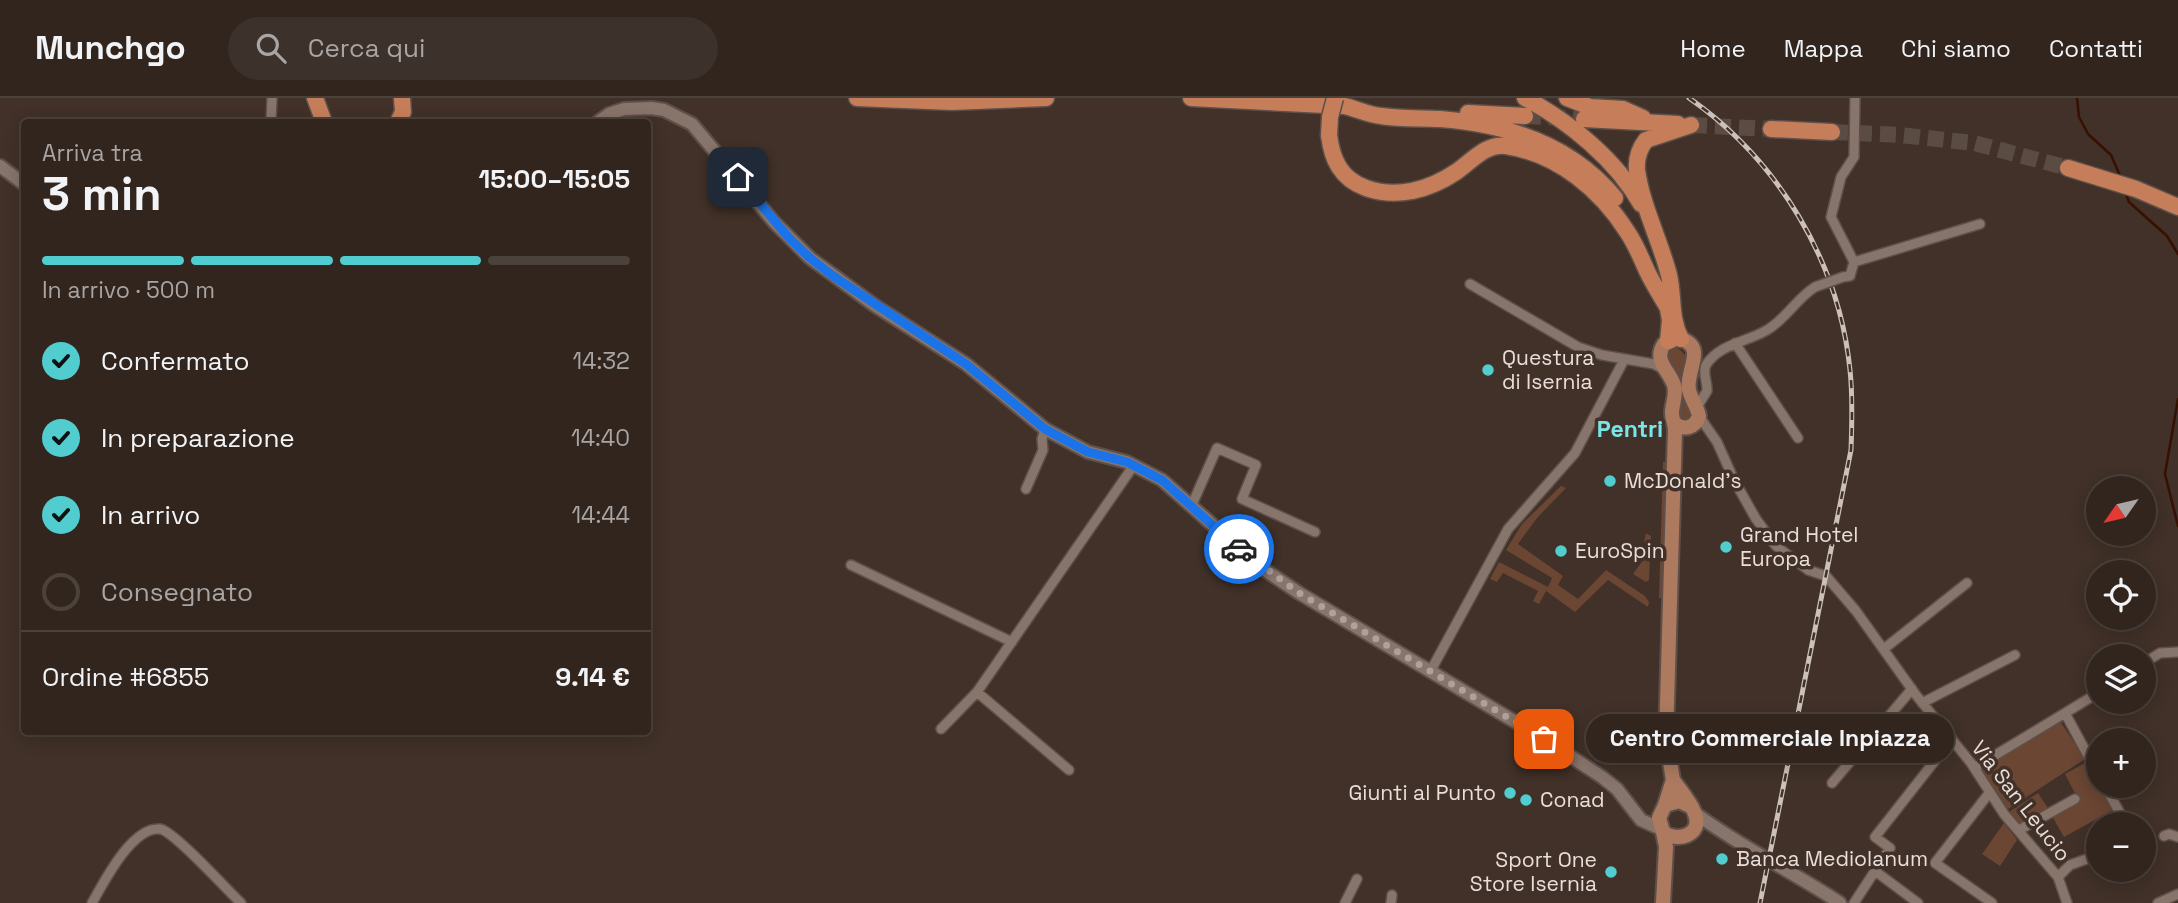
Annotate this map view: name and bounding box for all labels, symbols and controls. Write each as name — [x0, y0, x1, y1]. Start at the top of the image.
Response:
search box — [228, 17, 718, 80]
text: Munchgo — [35, 27, 186, 69]
icon: search — [252, 29, 290, 67]
text: Cerca qui — [308, 31, 425, 65]
text: Home — [1680, 33, 1746, 64]
text: Mappa — [1784, 33, 1863, 64]
text: Chi siamo — [1901, 33, 2011, 64]
text: Contatti — [2049, 33, 2143, 64]
text: Arriva tra — [42, 138, 143, 168]
pin — [708, 147, 768, 207]
icon: home — [719, 158, 757, 196]
text: 15:00–15:05 — [478, 162, 630, 196]
text: 3 min — [42, 165, 162, 223]
text: In arrivo · 500 m — [42, 275, 215, 305]
icon: check — [42, 342, 80, 380]
text: Confermato — [101, 344, 249, 378]
place label: Questura di Isernia — [1502, 344, 1594, 395]
text: 14:32 — [572, 346, 630, 376]
marker: Questura di Isernia — [1480, 362, 1496, 378]
district label: Pentri — [1597, 414, 1663, 444]
icon: check — [42, 419, 80, 457]
text: In preparazione — [101, 421, 295, 455]
text: 14:40 — [571, 423, 630, 453]
place label: McDonald's — [1624, 467, 1742, 494]
marker: McDonald's — [1602, 473, 1618, 489]
north arrow — [2086, 476, 2156, 546]
map controls — [2086, 476, 2156, 882]
icon: check — [42, 496, 80, 534]
text: In arrivo — [101, 498, 200, 532]
text: 14:44 — [571, 500, 630, 530]
courier — [1204, 514, 1274, 584]
place label: Grand Hotel Europa — [1740, 521, 1859, 572]
icon: car — [1220, 530, 1258, 568]
place label: EuroSpin — [1575, 537, 1665, 564]
marker: Grand Hotel Europa — [1718, 539, 1734, 555]
marker: EuroSpin — [1553, 543, 1569, 559]
button: locate — [2086, 560, 2156, 630]
text: Consegnato — [101, 575, 253, 609]
button: layers — [2086, 644, 2156, 714]
text: Ordine #6855 — [42, 660, 209, 694]
text: 9.14 € — [555, 660, 630, 694]
pin — [1514, 709, 1574, 769]
callout: Centro Commerciale Inpiazza — [1586, 714, 1954, 764]
icon: bag — [1525, 720, 1563, 758]
text: Centro Commerciale Inpiazza — [1610, 723, 1930, 753]
button: + — [2086, 728, 2156, 798]
street label: Via San Leucio — [1966, 735, 2077, 867]
place label: Giunti al Punto — [1348, 779, 1496, 806]
marker: Giunti al Punto — [1502, 785, 1518, 801]
place label: Conad — [1540, 786, 1605, 813]
marker: Conad — [1518, 792, 1534, 808]
button: − — [2086, 812, 2156, 882]
place label: Banca Mediolanum — [1736, 845, 1928, 872]
place label: Sport One Store Isernia — [1470, 846, 1597, 897]
marker: Banca Mediolanum — [1714, 851, 1730, 867]
marker: Sport One Store Isernia — [1603, 864, 1619, 880]

